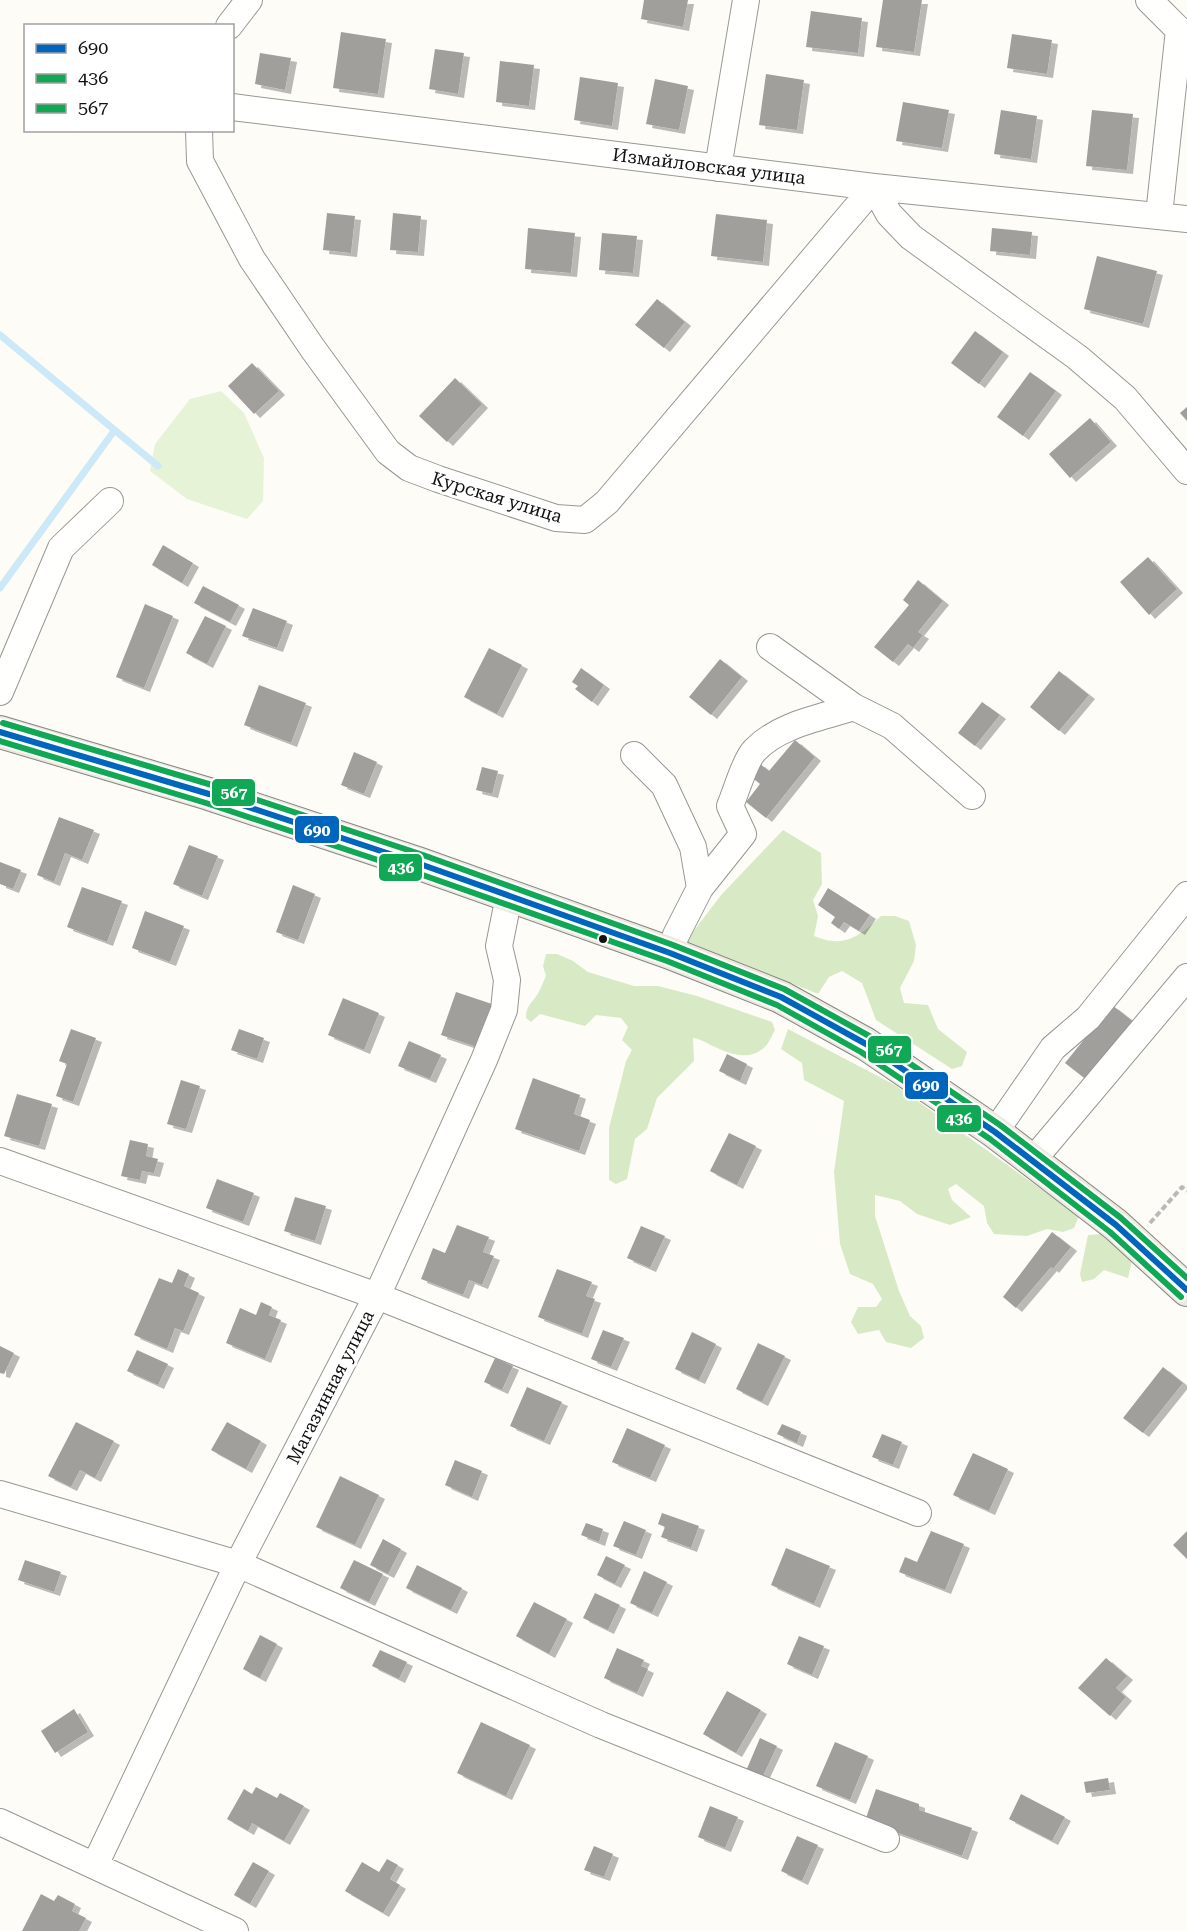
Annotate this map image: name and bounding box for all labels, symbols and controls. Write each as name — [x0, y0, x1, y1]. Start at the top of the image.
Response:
legend — [24, 24, 234, 132]
text: 690 — [78, 37, 108, 58]
text: 436 — [78, 67, 108, 88]
text: 567 — [78, 97, 108, 118]
street label: Измайловская улица — [611, 144, 807, 188]
street label: Курская улица — [429, 467, 565, 527]
line badge: 567 — [211, 778, 256, 807]
text: 567 — [221, 783, 247, 802]
line badge: 690 — [294, 815, 340, 844]
text: 690 — [304, 821, 330, 840]
line badge: 436 — [378, 853, 423, 882]
text: 436 — [388, 858, 414, 877]
unlabelled marker — [597, 933, 609, 945]
line badge: 567 — [867, 1035, 912, 1064]
text: 567 — [876, 1040, 902, 1059]
line badge: 690 — [904, 1071, 949, 1100]
text: 690 — [913, 1076, 939, 1095]
line badge: 436 — [936, 1104, 982, 1133]
text: 436 — [946, 1109, 972, 1128]
street label: Магазинная улица — [282, 1306, 378, 1467]

